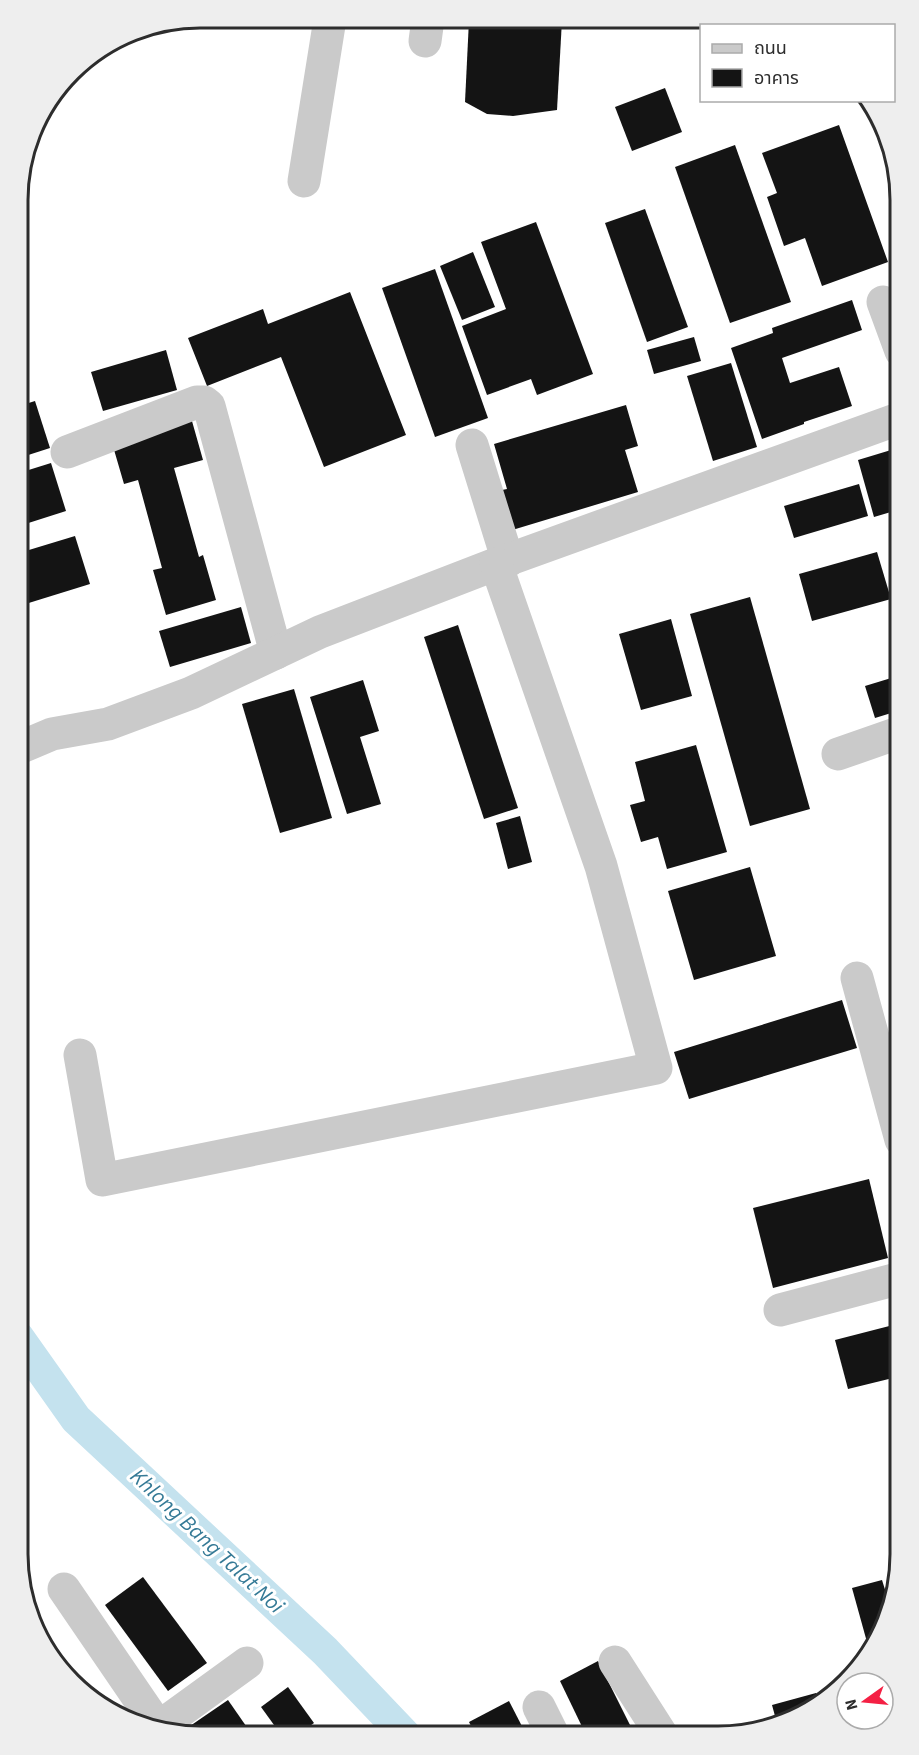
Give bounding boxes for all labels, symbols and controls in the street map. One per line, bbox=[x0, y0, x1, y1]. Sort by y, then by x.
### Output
legend bbox=[700, 24, 895, 102]
text: ถนน bbox=[754, 36, 787, 61]
text: อาคาร bbox=[754, 66, 799, 91]
water label: Khlong Bang Talat Noi bbox=[123, 1461, 292, 1622]
north arrow bbox=[835, 1671, 895, 1731]
text: N bbox=[839, 1697, 863, 1713]

